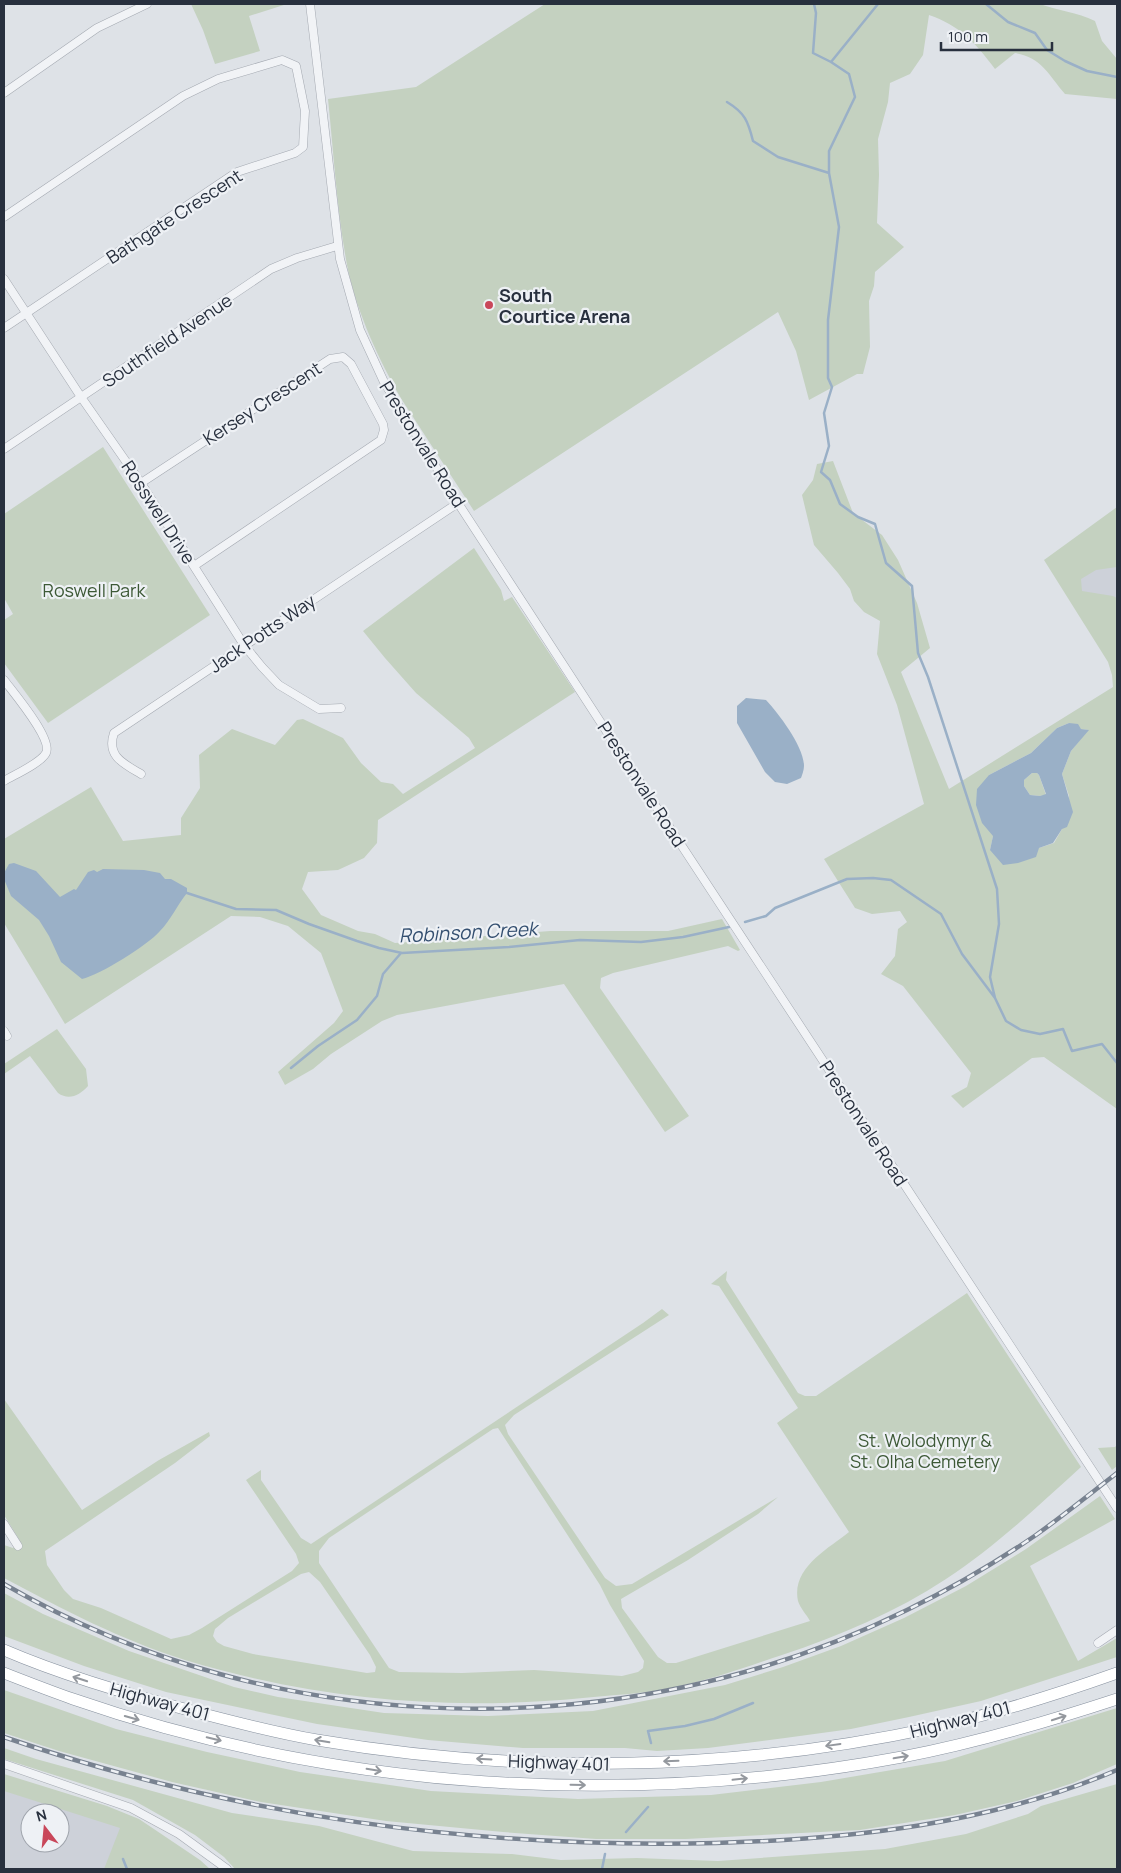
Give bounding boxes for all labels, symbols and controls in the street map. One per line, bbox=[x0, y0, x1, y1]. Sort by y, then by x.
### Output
scale bar bbox=[941, 20, 1052, 52]
text: 100 m bbox=[948, 26, 988, 47]
street label: Bathgate Crescent bbox=[101, 163, 247, 269]
place label: South Courtice Arena bbox=[499, 283, 631, 328]
street label: Southfield Avenue bbox=[97, 288, 237, 392]
marker: South Courtice Arena bbox=[483, 299, 495, 311]
street label: Kersey Crescent bbox=[198, 356, 326, 450]
street label: Prestonvale Road bbox=[374, 376, 472, 512]
street label: Rosswell Drive bbox=[117, 456, 201, 568]
park label: Roswell Park bbox=[43, 578, 146, 602]
street label: Jack Potts Way bbox=[204, 588, 320, 678]
street label: Prestonvale Road bbox=[592, 717, 692, 851]
water label: Robinson Creek bbox=[398, 915, 540, 949]
street label: Prestonvale Road bbox=[814, 1056, 914, 1190]
park label: St. Wolodymyr & St. Olha Cemetery bbox=[850, 1428, 1001, 1473]
one-way arrow bbox=[72, 1673, 88, 1683]
street label: Highway 401 bbox=[107, 1676, 213, 1726]
street label: Highway 401 bbox=[907, 1695, 1013, 1743]
one-way arrow bbox=[1051, 1713, 1066, 1722]
one-way arrow bbox=[124, 1714, 140, 1723]
one-way arrow bbox=[206, 1735, 222, 1744]
one-way arrow bbox=[315, 1735, 331, 1745]
one-way arrow bbox=[825, 1741, 841, 1751]
street label: Highway 401 bbox=[507, 1748, 611, 1776]
one-way arrow bbox=[893, 1751, 909, 1761]
one-way arrow bbox=[476, 1755, 492, 1764]
one-way arrow bbox=[664, 1757, 680, 1766]
one-way arrow bbox=[365, 1765, 381, 1775]
one-way arrow bbox=[732, 1774, 748, 1784]
one-way arrow bbox=[570, 1780, 586, 1790]
north arrow bbox=[20, 1803, 70, 1853]
text: N bbox=[34, 1805, 49, 1826]

